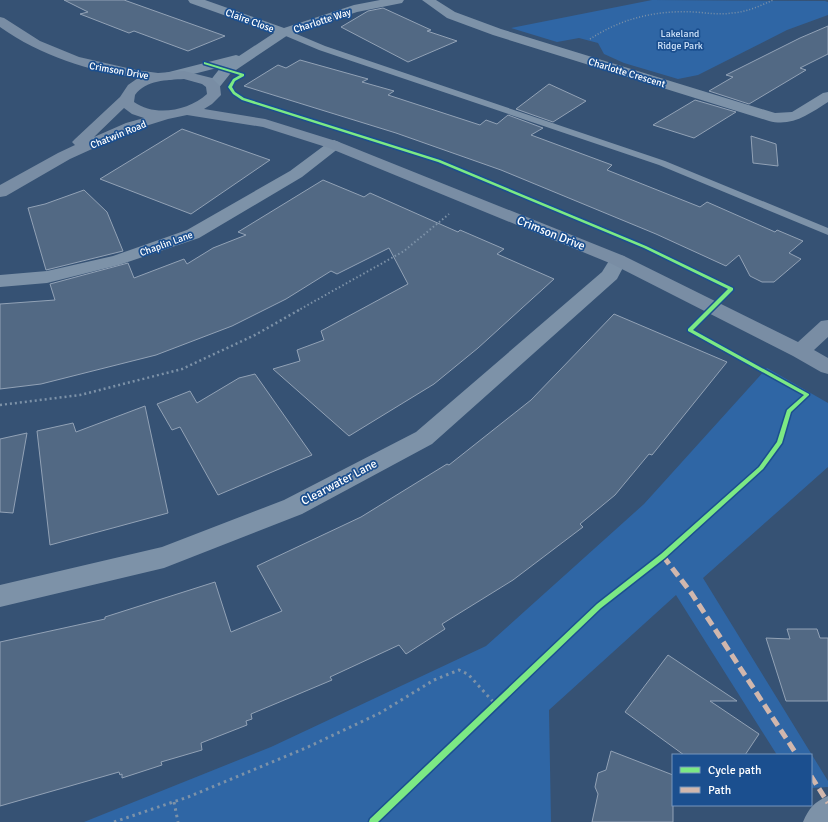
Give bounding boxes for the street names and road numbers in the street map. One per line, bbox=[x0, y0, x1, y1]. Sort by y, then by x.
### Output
street label: Charlotte Way bbox=[292, 6, 353, 36]
street label: Claire Close bbox=[224, 7, 276, 35]
street label: Charlotte Crescent bbox=[587, 56, 667, 91]
street label: Crimson Drive bbox=[88, 60, 150, 82]
street label: Chatwin Road bbox=[89, 118, 148, 152]
street label: Crimson Drive bbox=[515, 213, 587, 254]
street label: Chaplin Lane bbox=[138, 229, 195, 259]
street label: Clearwater Lane bbox=[299, 456, 380, 509]

